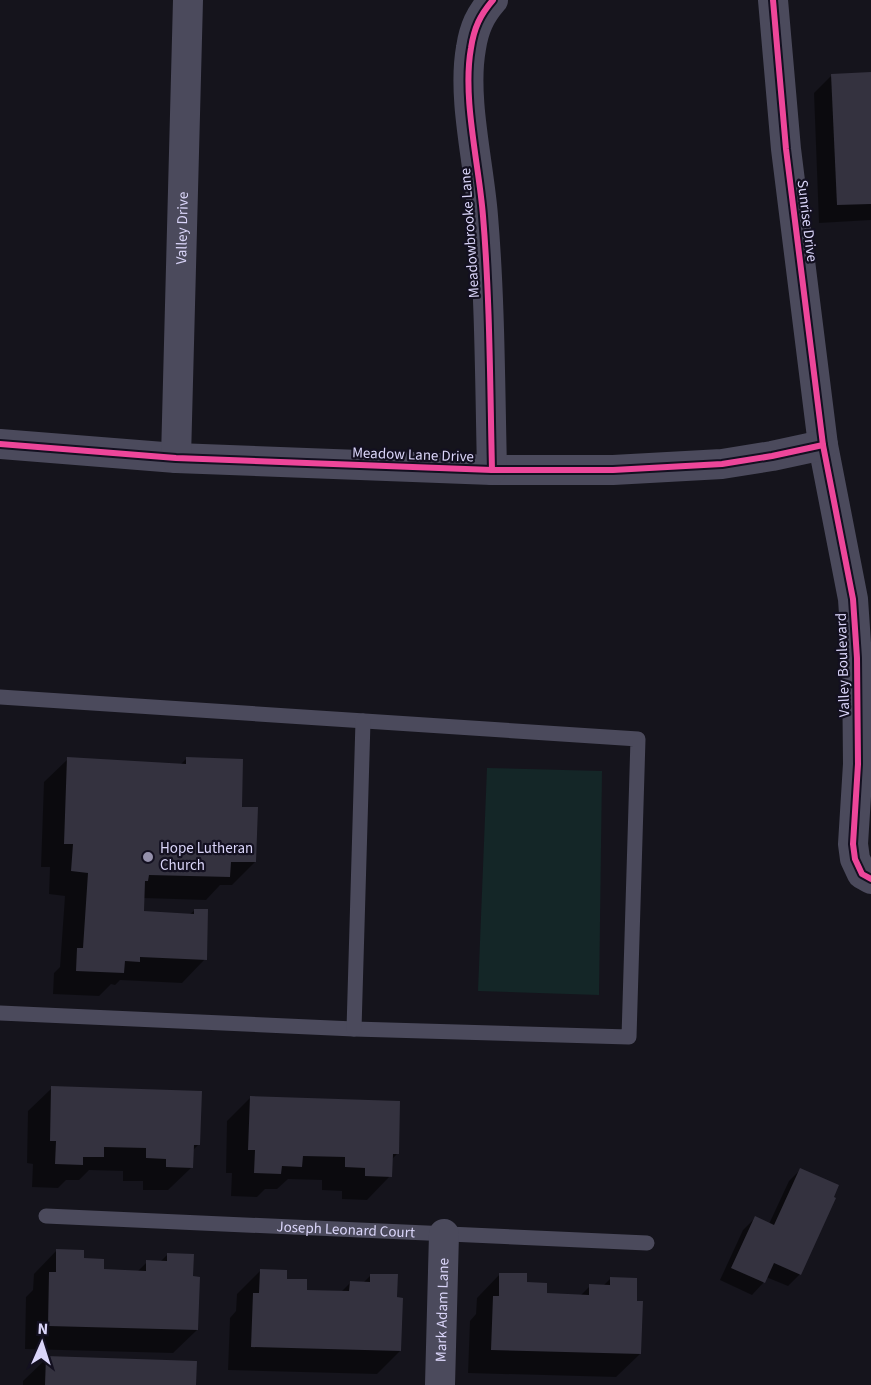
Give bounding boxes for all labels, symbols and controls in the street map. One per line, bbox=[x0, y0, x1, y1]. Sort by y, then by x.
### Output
street label: Meadowbrooke Lane bbox=[455, 167, 485, 299]
street label: Sunrise Drive bbox=[792, 179, 822, 263]
street label: Valley Drive bbox=[171, 191, 193, 265]
street label: Meadow Lane Drive bbox=[352, 442, 474, 468]
street label: Valley Boulevard bbox=[831, 613, 855, 717]
place label: Hope Lutheran Church bbox=[160, 838, 253, 876]
marker: Hope Lutheran Church bbox=[141, 850, 155, 864]
street label: Joseph Leonard Court bbox=[276, 1216, 415, 1243]
street label: Mark Adam Lane bbox=[430, 1258, 454, 1362]
north arrow bbox=[12, 1313, 72, 1373]
text: N bbox=[37, 1318, 49, 1340]

